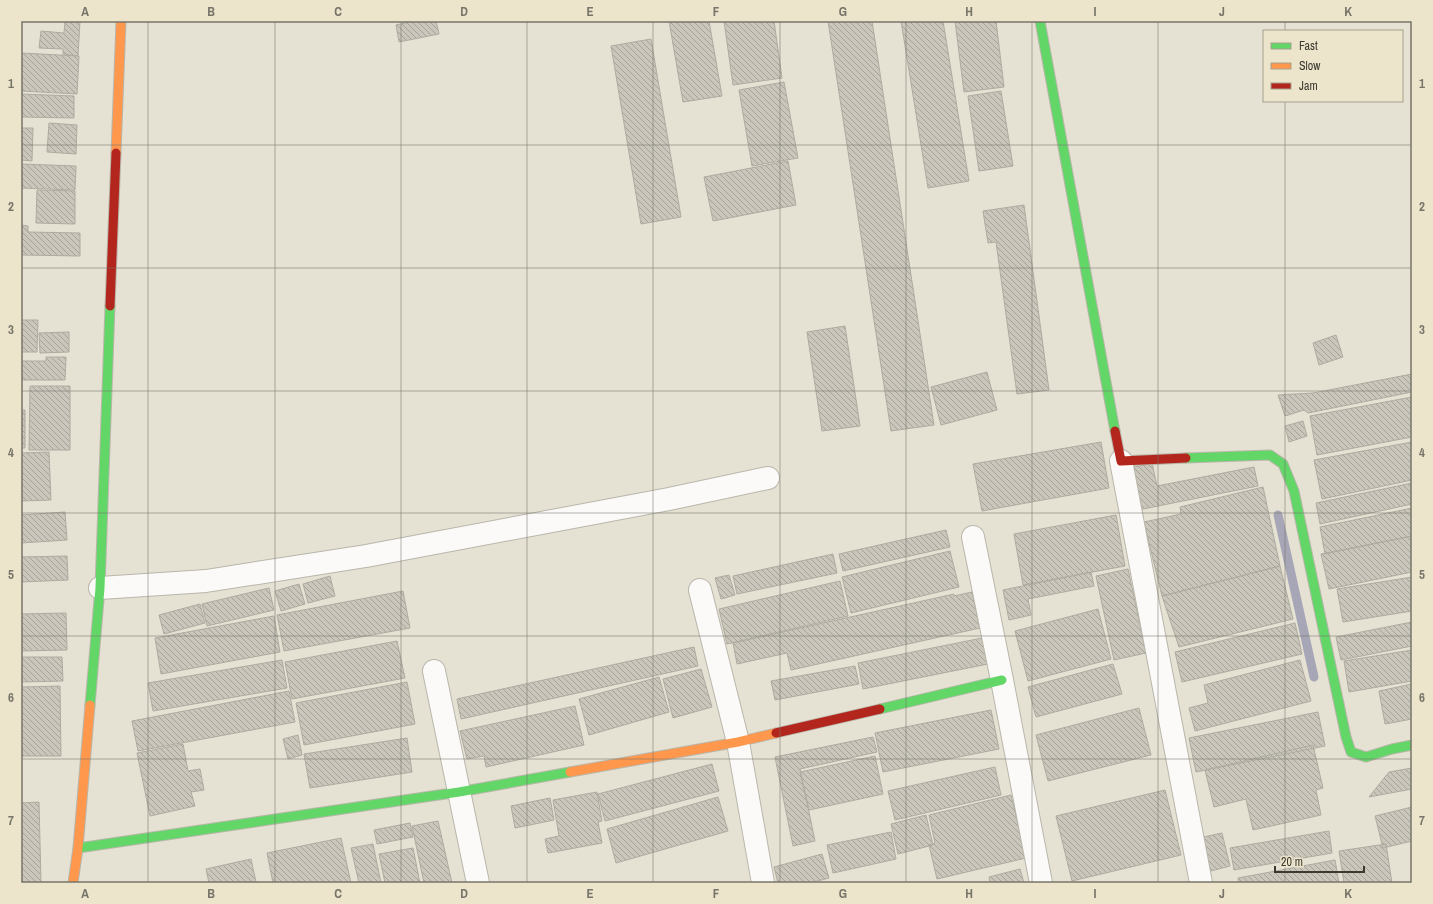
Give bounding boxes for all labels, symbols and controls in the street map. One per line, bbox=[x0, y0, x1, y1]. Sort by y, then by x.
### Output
text: A bbox=[81, 3, 89, 20]
text: B bbox=[207, 3, 215, 20]
text: C bbox=[334, 3, 342, 20]
text: D bbox=[460, 3, 468, 20]
text: E bbox=[586, 3, 594, 20]
text: F bbox=[713, 3, 720, 20]
text: G bbox=[839, 3, 847, 20]
text: H bbox=[965, 3, 973, 20]
text: I bbox=[1094, 3, 1097, 20]
text: J bbox=[1219, 3, 1225, 20]
text: K bbox=[1344, 3, 1352, 20]
legend bbox=[1263, 30, 1403, 102]
text: Fast bbox=[1299, 38, 1318, 54]
text: Slow bbox=[1299, 58, 1321, 74]
text: 1 bbox=[8, 75, 14, 92]
text: 1 bbox=[1419, 75, 1425, 92]
text: Jam bbox=[1299, 78, 1318, 94]
text: 2 bbox=[8, 198, 14, 215]
text: 2 bbox=[1419, 198, 1425, 215]
text: 3 bbox=[8, 321, 14, 338]
text: 3 bbox=[1419, 321, 1425, 338]
text: 4 bbox=[8, 444, 14, 461]
text: 4 bbox=[1419, 444, 1425, 461]
text: 5 bbox=[8, 566, 14, 583]
text: 5 bbox=[1419, 566, 1425, 583]
text: 6 bbox=[8, 689, 14, 706]
text: 6 bbox=[1419, 689, 1425, 706]
text: 7 bbox=[8, 812, 14, 829]
text: 7 bbox=[1419, 812, 1425, 829]
scale bar bbox=[1275, 848, 1364, 874]
text: 20 m bbox=[1281, 854, 1303, 870]
text: A bbox=[81, 885, 89, 902]
text: B bbox=[207, 885, 215, 902]
text: C bbox=[334, 885, 342, 902]
text: D bbox=[460, 885, 468, 902]
text: E bbox=[586, 885, 594, 902]
text: F bbox=[713, 885, 720, 902]
text: G bbox=[839, 885, 847, 902]
text: H bbox=[965, 885, 973, 902]
text: I bbox=[1094, 885, 1097, 902]
text: J bbox=[1219, 885, 1225, 902]
text: K bbox=[1344, 885, 1352, 902]

